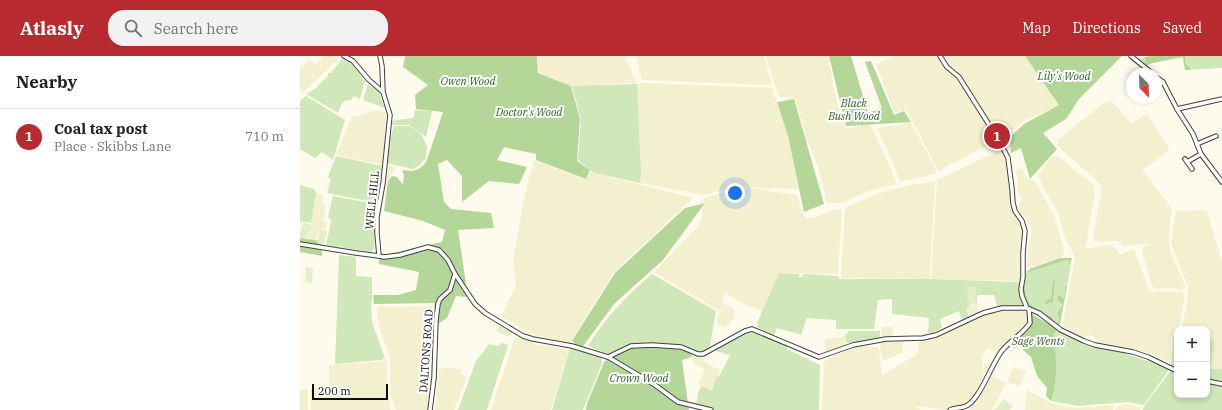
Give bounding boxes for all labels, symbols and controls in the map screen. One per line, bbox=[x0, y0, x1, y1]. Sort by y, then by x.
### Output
search box bbox=[108, 10, 388, 46]
text: Atlasly bbox=[20, 16, 84, 40]
icon: search bbox=[122, 17, 144, 39]
text: Search here bbox=[154, 19, 238, 38]
text: Map bbox=[1022, 19, 1051, 37]
text: Directions bbox=[1073, 19, 1141, 37]
text: Saved bbox=[1163, 19, 1202, 37]
north arrow bbox=[1126, 68, 1162, 104]
park label: Lily's Wood bbox=[1037, 69, 1091, 83]
text: Nearby bbox=[16, 71, 77, 93]
park label: Owen Wood bbox=[441, 74, 496, 88]
park label: Black Bush Wood bbox=[827, 96, 881, 123]
park label: Doctor's Wood bbox=[495, 105, 563, 119]
text: Coal tax post bbox=[54, 119, 148, 138]
pin: 1 bbox=[984, 121, 1010, 151]
text: 1 bbox=[25, 128, 33, 145]
text: 710 m bbox=[245, 128, 284, 145]
text: Place · Skibbs Lane bbox=[54, 138, 171, 155]
street label: WELL HILL bbox=[362, 170, 382, 230]
your location bbox=[725, 183, 745, 203]
street label: DALTONS ROAD bbox=[416, 309, 436, 393]
map controls bbox=[1174, 326, 1210, 398]
button: + bbox=[1174, 326, 1210, 362]
park label: Sage Wents bbox=[1011, 334, 1065, 348]
button: − bbox=[1174, 362, 1210, 398]
park label: Crown Wood bbox=[609, 371, 670, 385]
scale bar bbox=[312, 382, 388, 401]
text: 200 m bbox=[318, 384, 351, 398]

